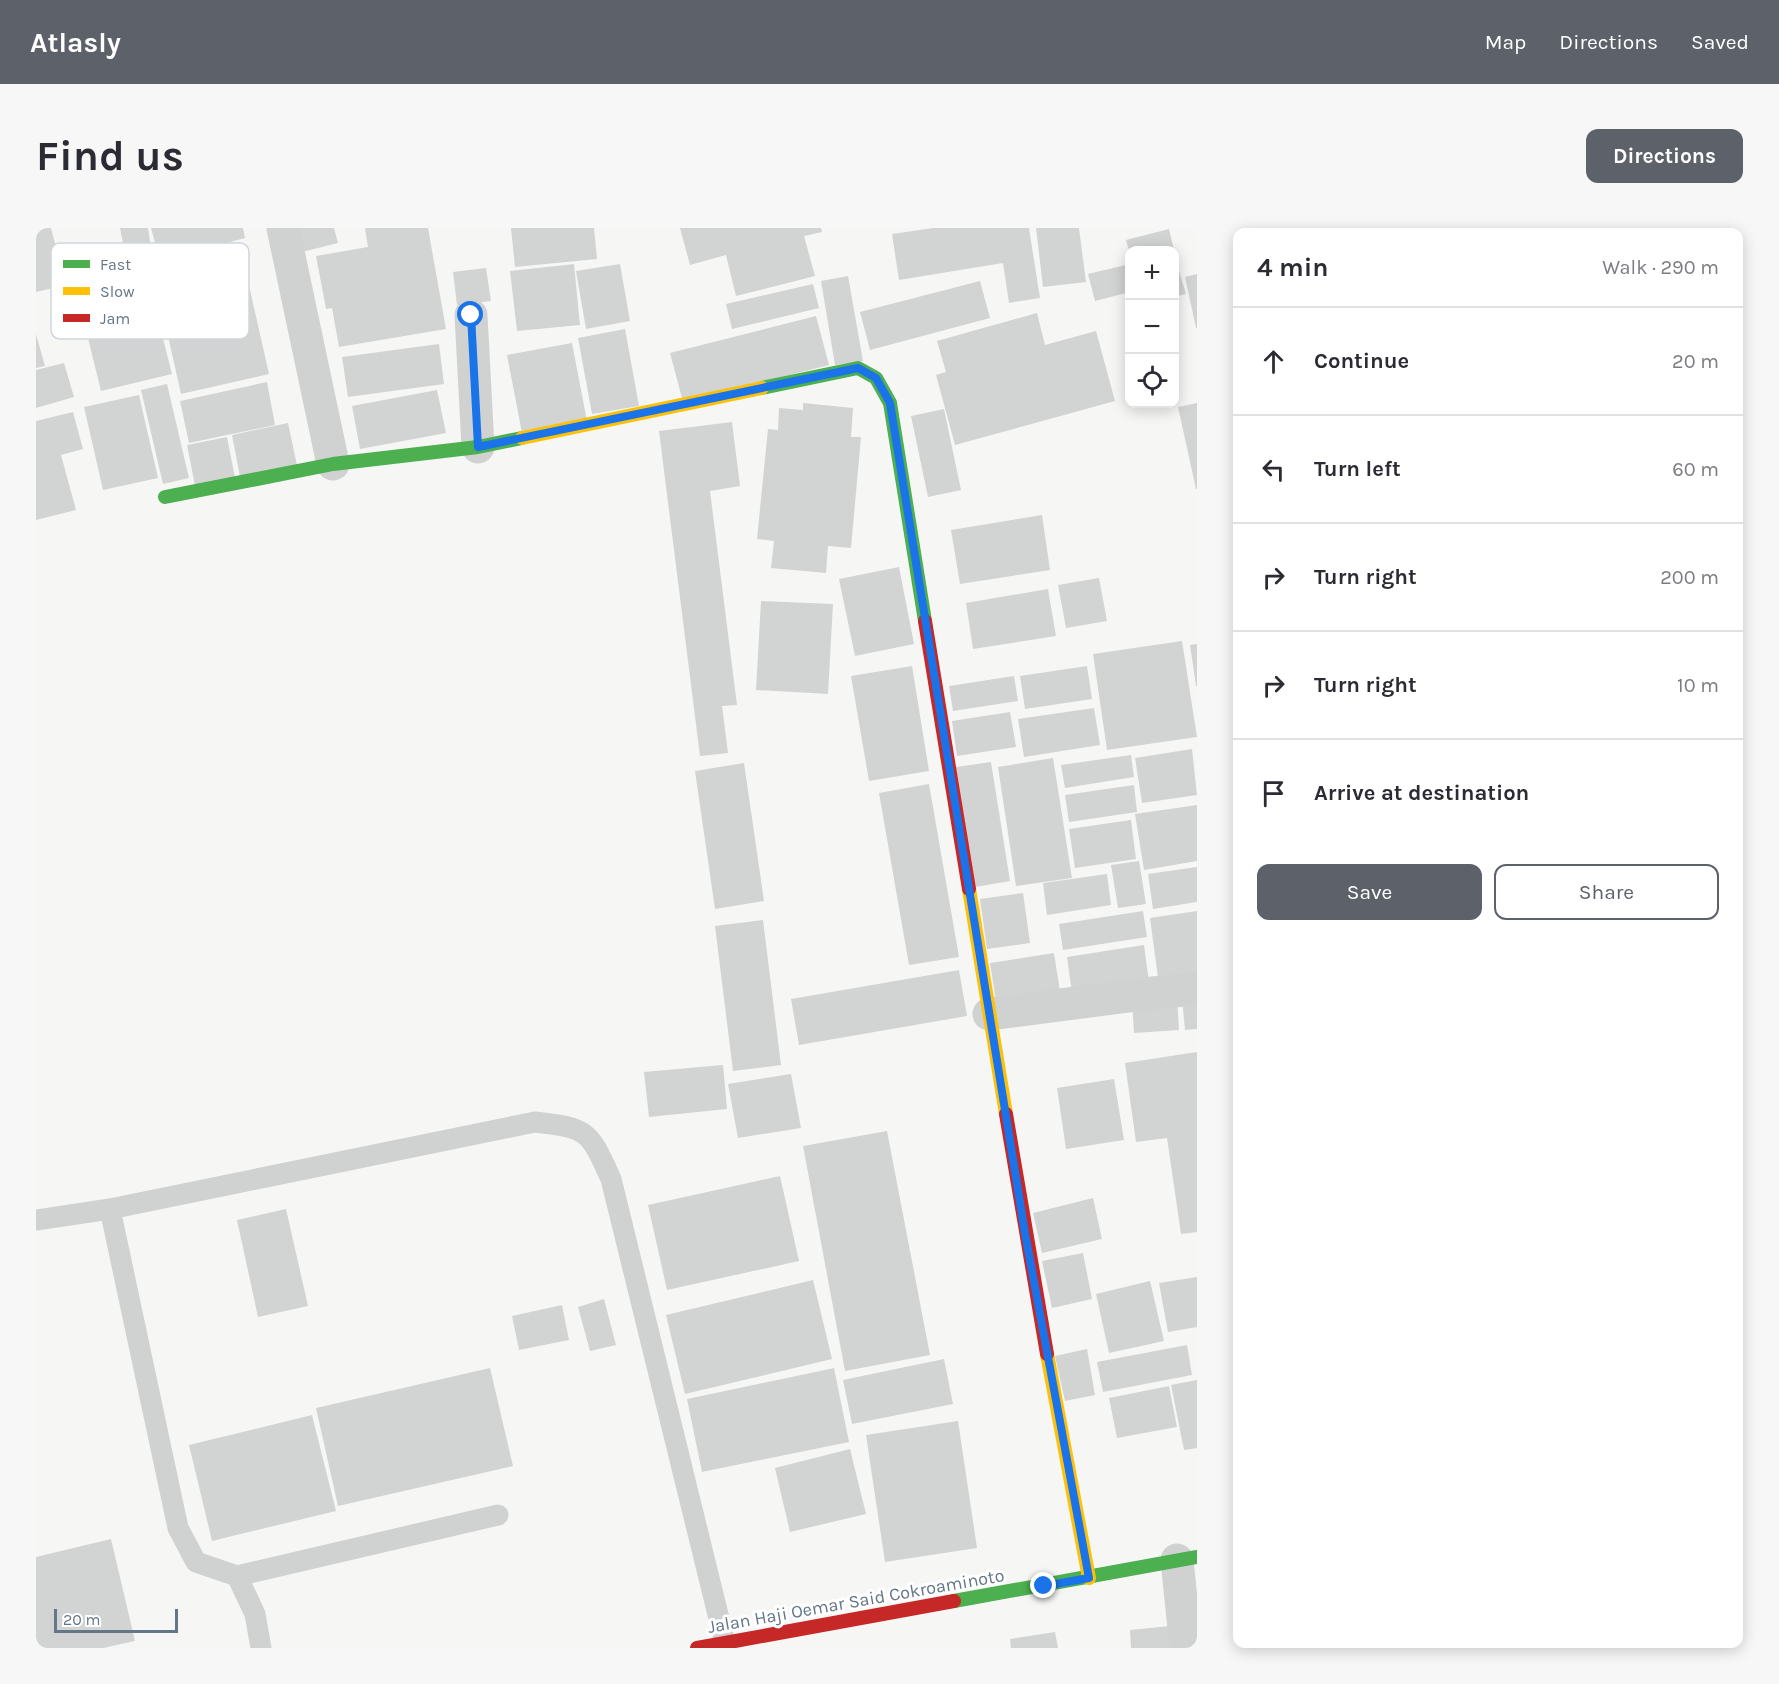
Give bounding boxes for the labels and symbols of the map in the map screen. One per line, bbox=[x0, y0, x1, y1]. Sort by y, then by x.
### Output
legend bbox=[51, 243, 249, 339]
text: Fast bbox=[100, 255, 131, 274]
text: Slow bbox=[100, 282, 135, 301]
route start bbox=[457, 301, 483, 327]
text: Jam bbox=[100, 309, 130, 328]
street label: Jalan Haji Oemar Said Cokroaminoto bbox=[706, 1564, 1006, 1638]
route end bbox=[1030, 1572, 1056, 1598]
scale bar bbox=[54, 1606, 178, 1634]

